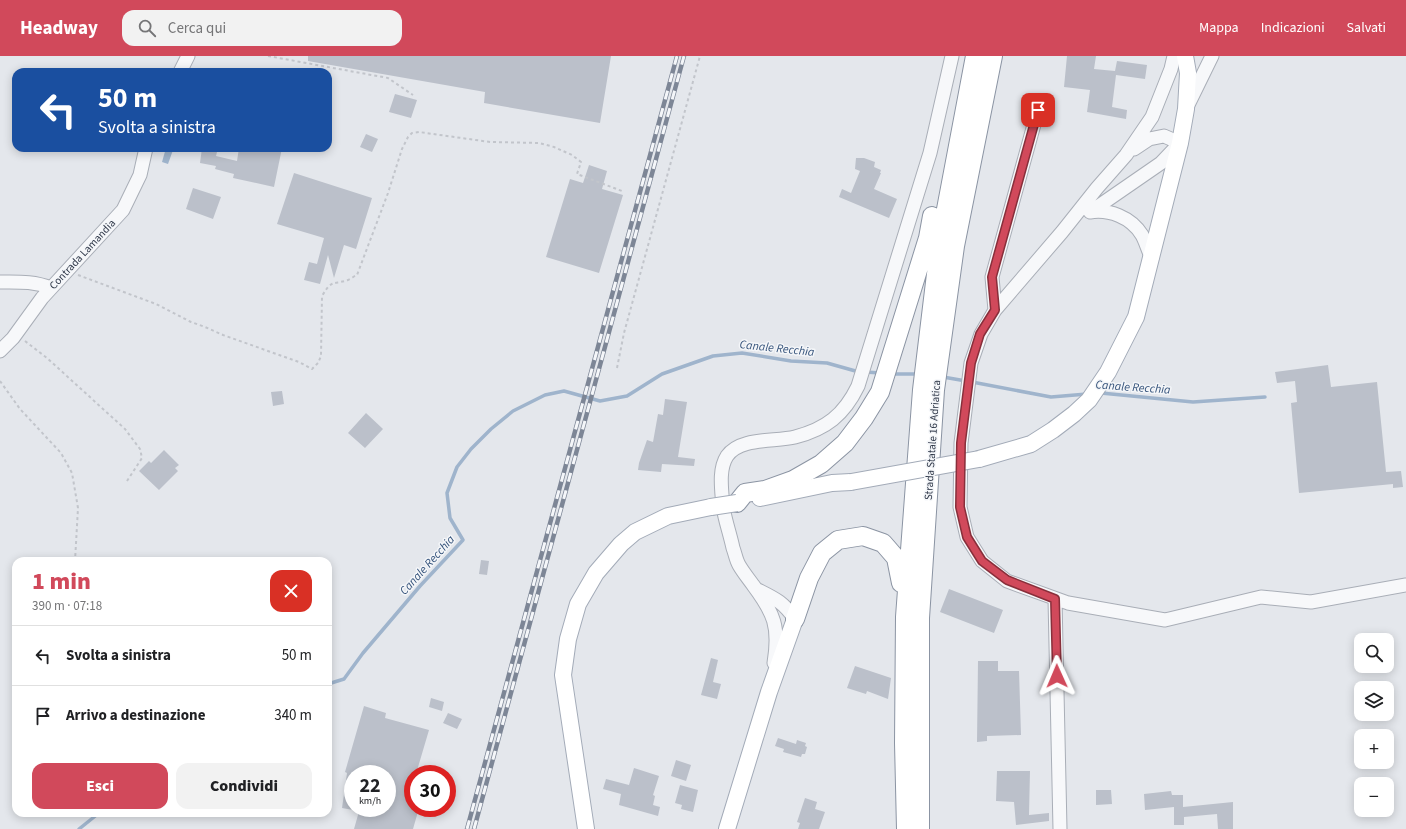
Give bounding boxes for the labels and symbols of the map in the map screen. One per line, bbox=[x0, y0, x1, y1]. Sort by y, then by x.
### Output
pin bbox=[1021, 93, 1055, 127]
street label: Contrada Lamandia bbox=[46, 216, 119, 293]
water label: Canale Recchia bbox=[739, 336, 816, 361]
water label: Canale Recchia bbox=[1095, 376, 1172, 399]
street label: Strada Statale 16 Adriatica bbox=[921, 380, 944, 501]
water label: Canale Recchia bbox=[396, 531, 459, 599]
position arrow bbox=[1036, 655, 1078, 697]
speed limit sign: 30 bbox=[404, 765, 456, 817]

